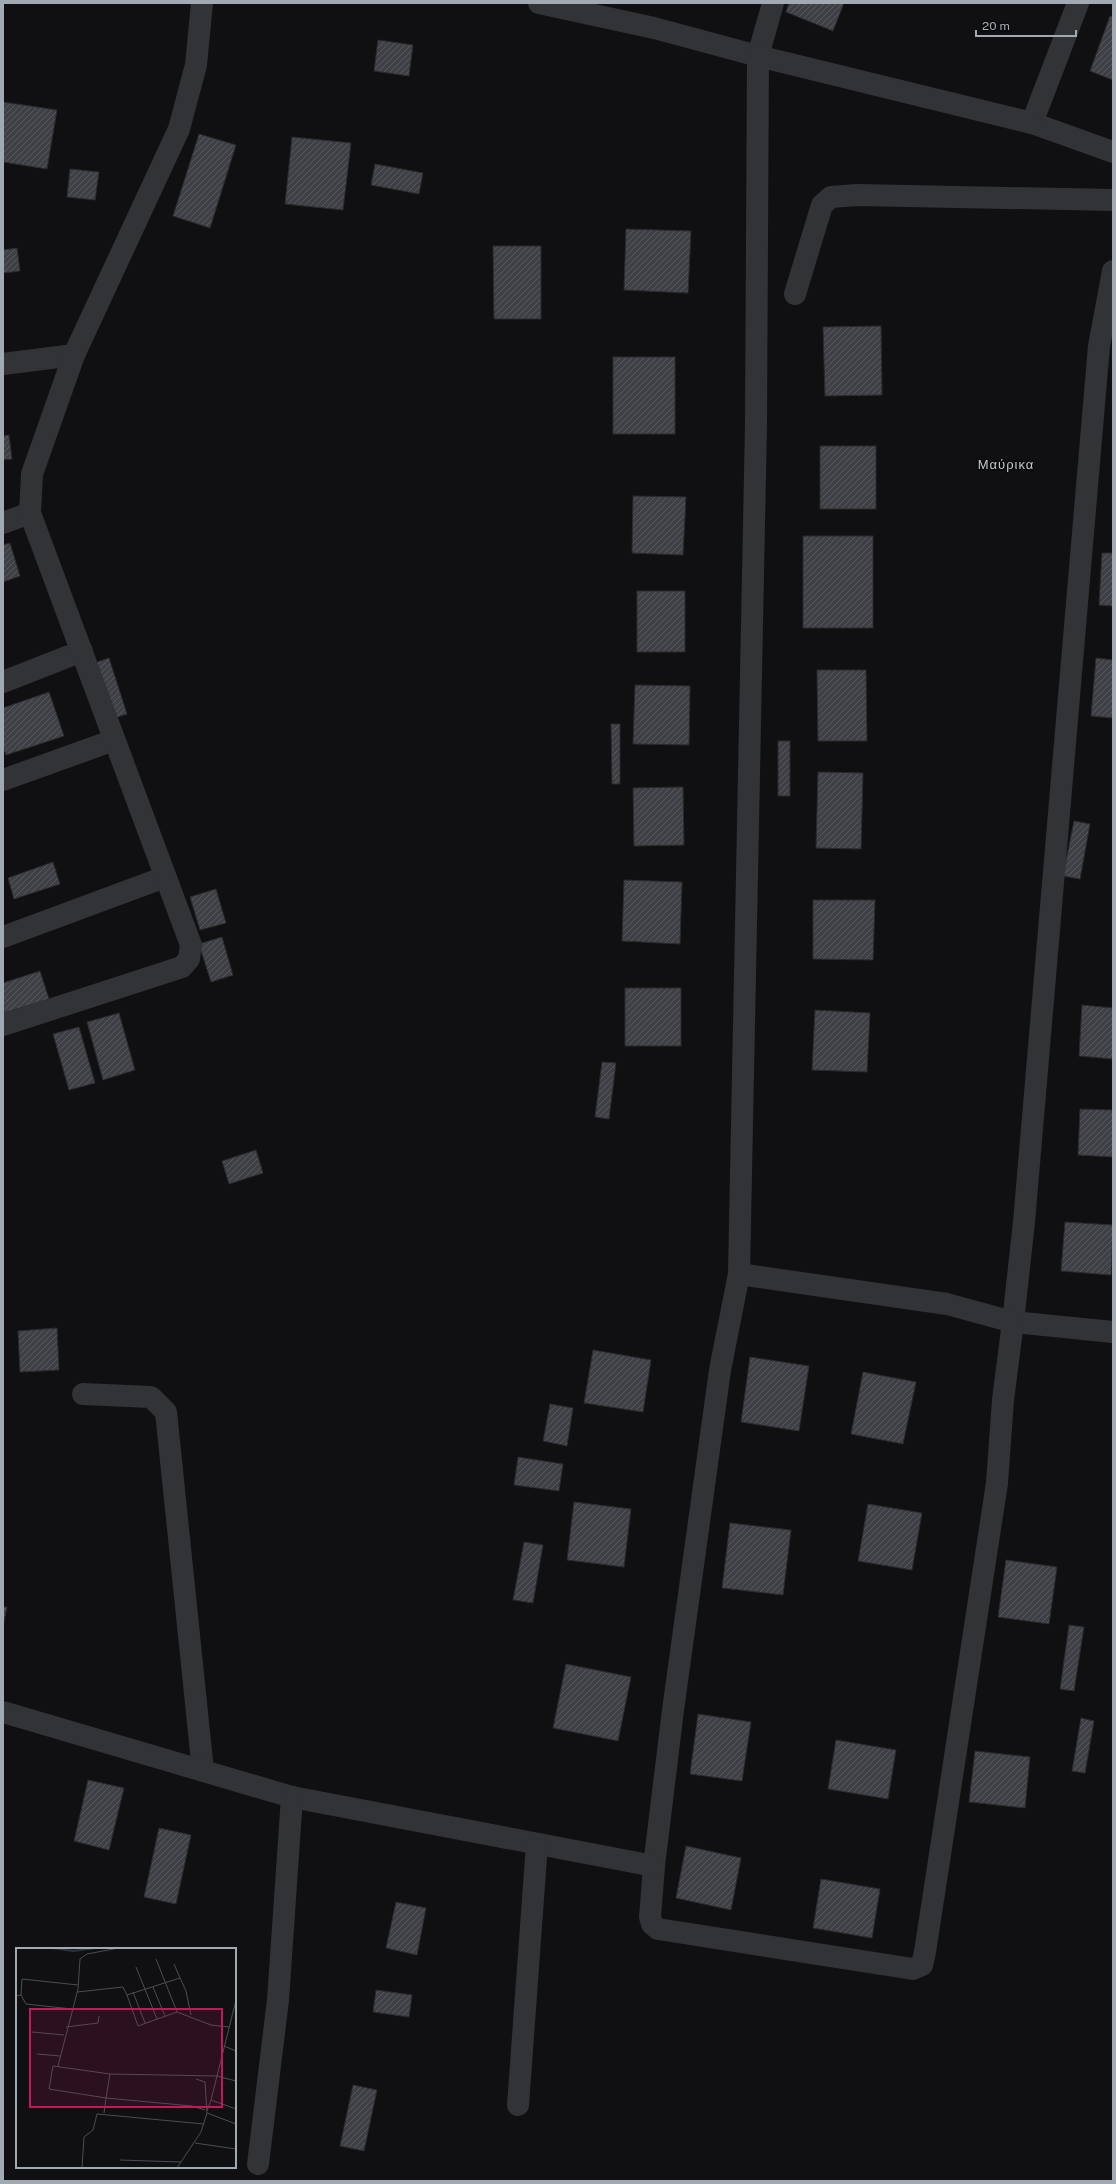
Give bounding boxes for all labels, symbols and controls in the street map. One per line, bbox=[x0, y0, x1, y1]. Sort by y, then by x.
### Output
scale bar bbox=[976, 12, 1076, 38]
text: 20 m bbox=[982, 19, 1010, 33]
district label: Μαύρικα bbox=[978, 457, 1034, 472]
inset map bbox=[16, 1948, 236, 2168]

